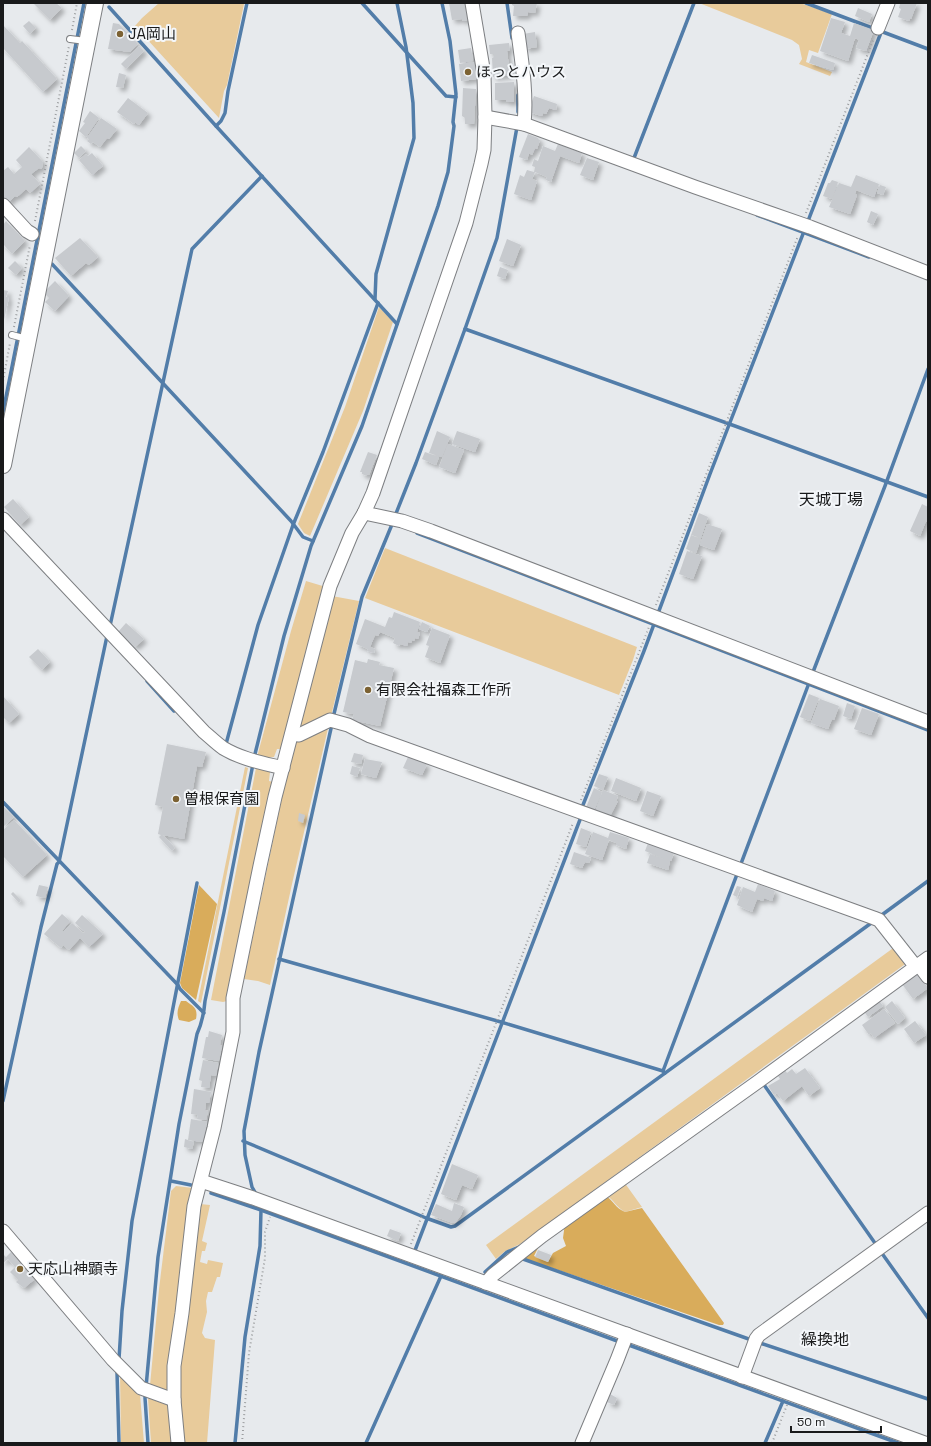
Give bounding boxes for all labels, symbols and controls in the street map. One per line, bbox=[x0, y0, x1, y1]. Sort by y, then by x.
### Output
place label: JA岡山 bbox=[128, 24, 176, 43]
marker: JA岡山 bbox=[115, 29, 125, 39]
place label: ほっとハウス bbox=[476, 62, 566, 81]
marker: ほっとハウス bbox=[463, 67, 473, 77]
district label: 天城丁場 bbox=[799, 489, 863, 510]
place label: 有限会社福森工作所 bbox=[376, 680, 511, 699]
marker: 有限会社福森工作所 bbox=[363, 685, 373, 695]
place label: 曽根保育園 bbox=[184, 789, 259, 808]
marker: 曽根保育園 bbox=[171, 794, 181, 804]
place label: 天応山神顕寺 bbox=[28, 1259, 118, 1278]
marker: 天応山神顕寺 bbox=[15, 1264, 25, 1274]
district label: 繰換地 bbox=[801, 1329, 849, 1350]
scale bar bbox=[791, 1408, 881, 1434]
text: 50 m bbox=[797, 1414, 825, 1430]

